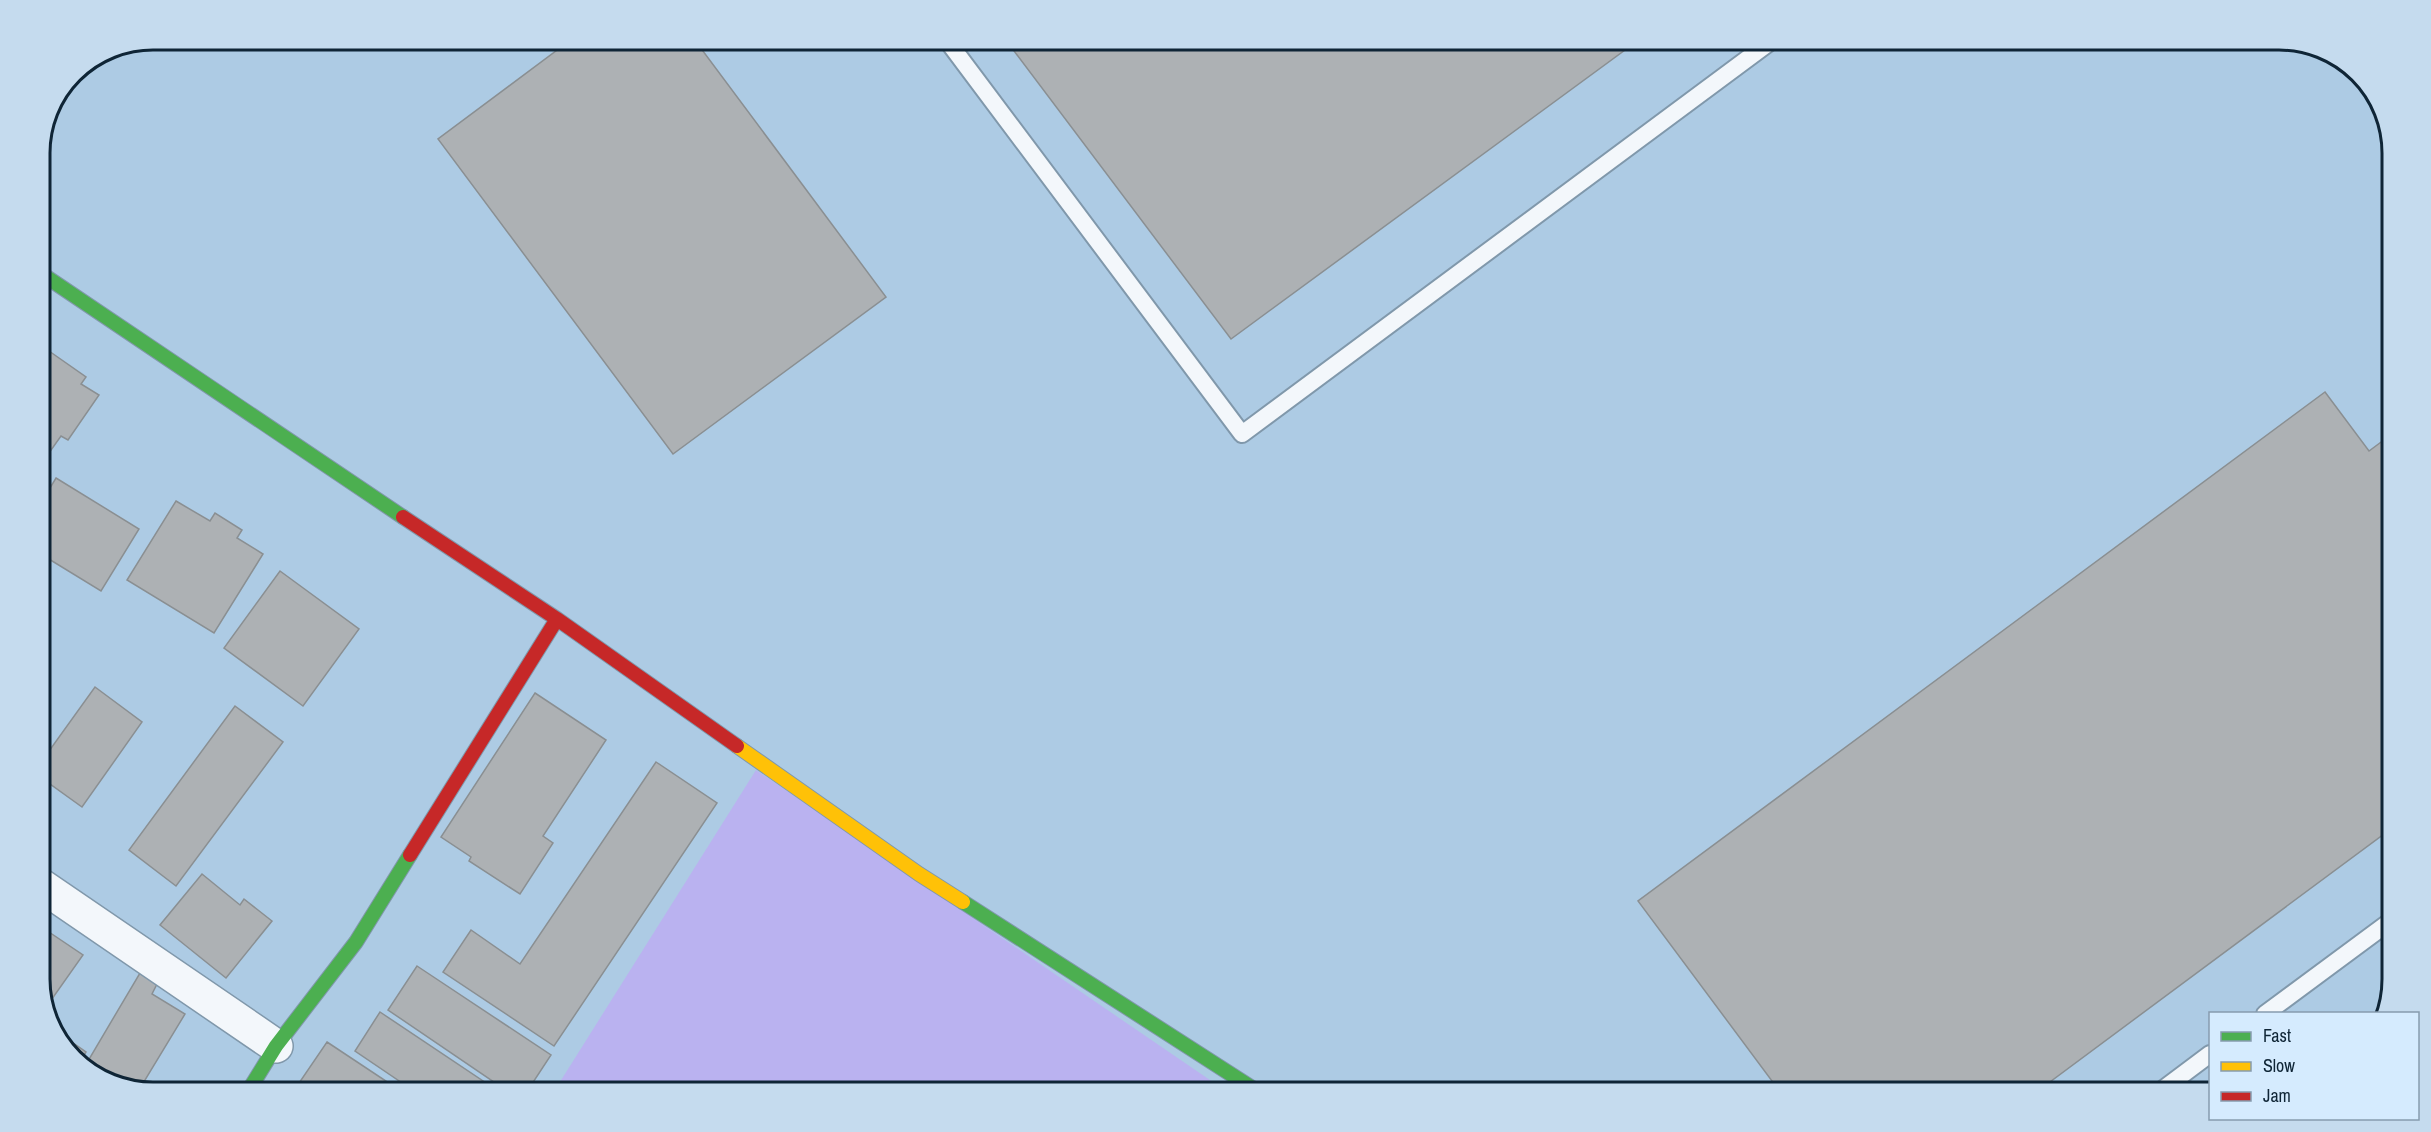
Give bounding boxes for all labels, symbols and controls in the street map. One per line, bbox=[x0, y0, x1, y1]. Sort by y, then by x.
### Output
legend bbox=[2209, 1012, 2419, 1120]
text: Fast bbox=[2263, 1023, 2291, 1048]
text: Slow bbox=[2263, 1053, 2295, 1078]
text: Jam bbox=[2263, 1083, 2291, 1108]

